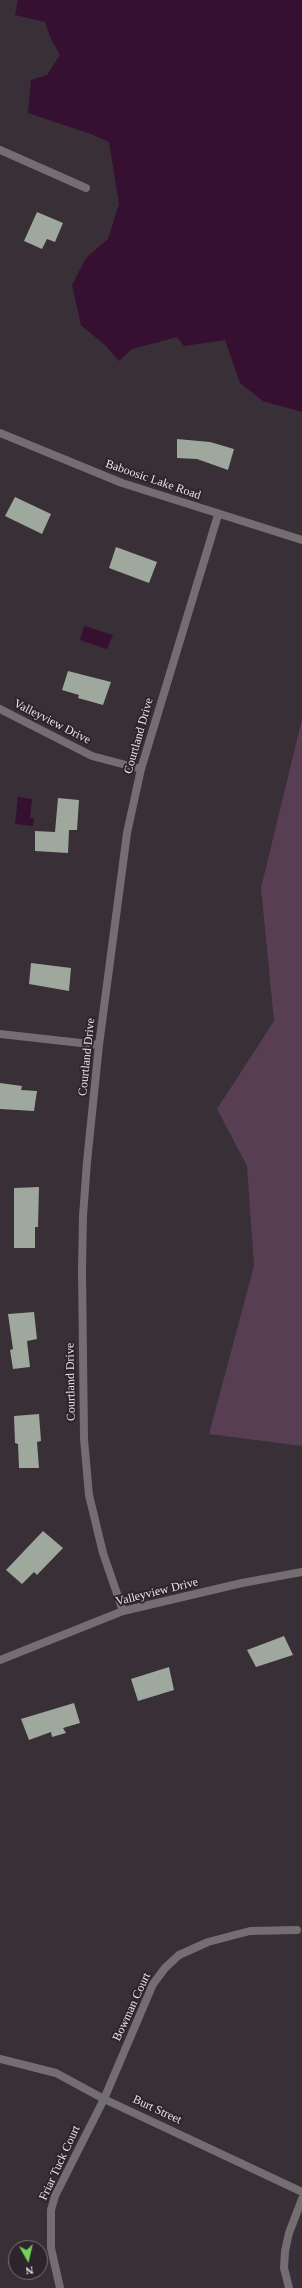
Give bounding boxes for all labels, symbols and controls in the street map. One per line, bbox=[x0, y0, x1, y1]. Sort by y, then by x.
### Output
street label: Baboosic Lake Road bbox=[103, 457, 203, 503]
street label: Valleyview Drive bbox=[11, 696, 93, 748]
street label: Courtland Drive bbox=[121, 696, 157, 776]
street label: Courtland Drive bbox=[76, 1017, 98, 1097]
street label: Courtland Drive bbox=[63, 1343, 79, 1421]
street label: Valleyview Drive bbox=[114, 1575, 200, 1609]
street label: Bowman Court bbox=[110, 1971, 154, 2043]
street label: Burt Street bbox=[130, 2092, 184, 2128]
street label: Friar Tuck Court bbox=[36, 2123, 84, 2203]
north arrow bbox=[8, 2240, 48, 2280]
text: N bbox=[25, 2264, 34, 2277]

